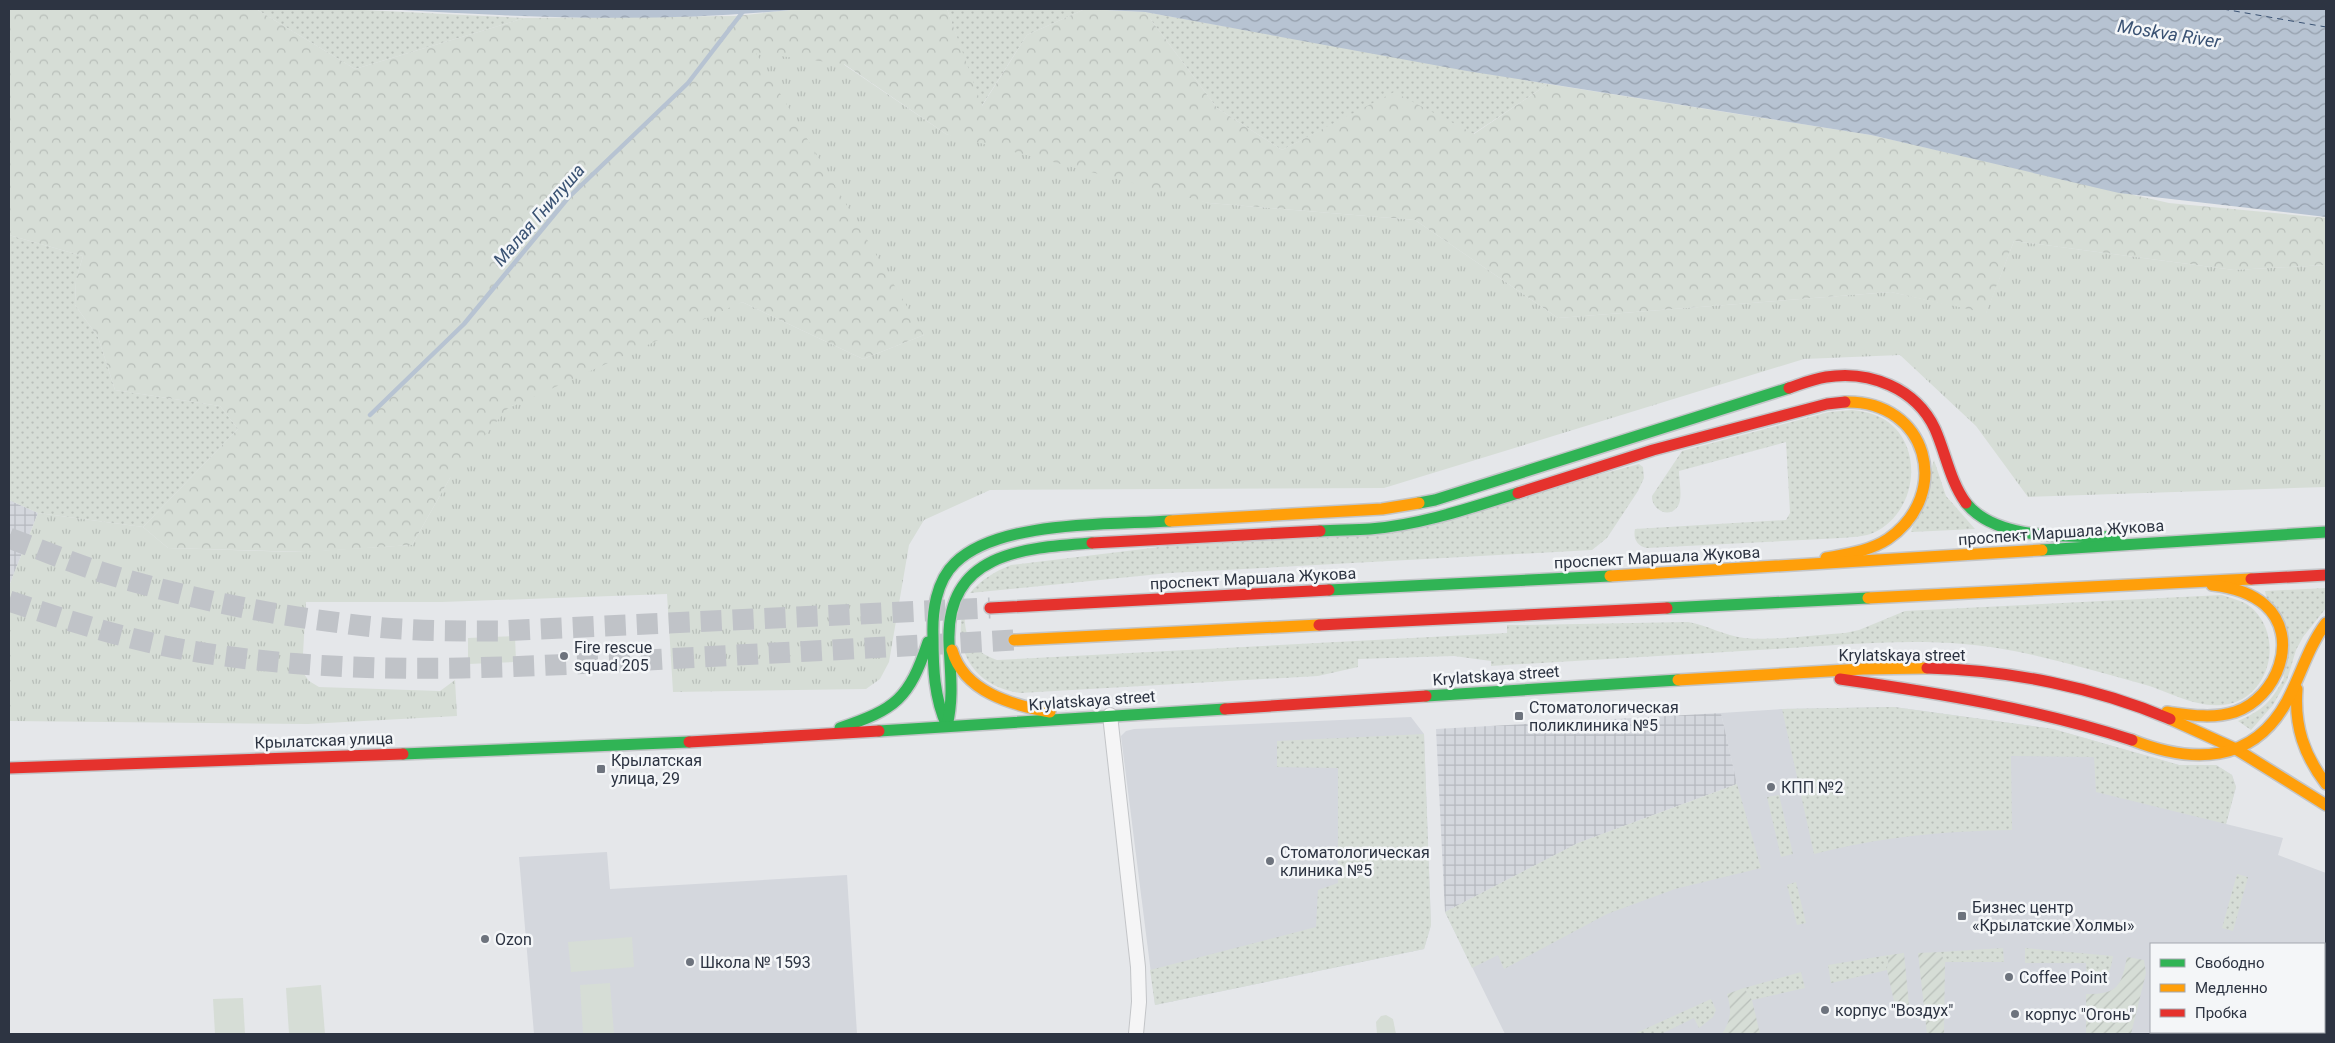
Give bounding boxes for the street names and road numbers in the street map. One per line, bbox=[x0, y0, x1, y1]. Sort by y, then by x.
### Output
street label: проспект Маршала Жукова bbox=[1957, 516, 2165, 549]
street label: проспект Маршала Жукова bbox=[1554, 543, 1761, 572]
street label: проспект Маршала Жукова bbox=[1150, 564, 1357, 593]
street label: Krylatskaya street bbox=[1838, 646, 1966, 665]
street label: Krylatskaya street bbox=[1432, 662, 1560, 689]
street label: Krylatskaya street bbox=[1028, 687, 1156, 714]
street label: Крылатская улица bbox=[254, 729, 394, 752]

